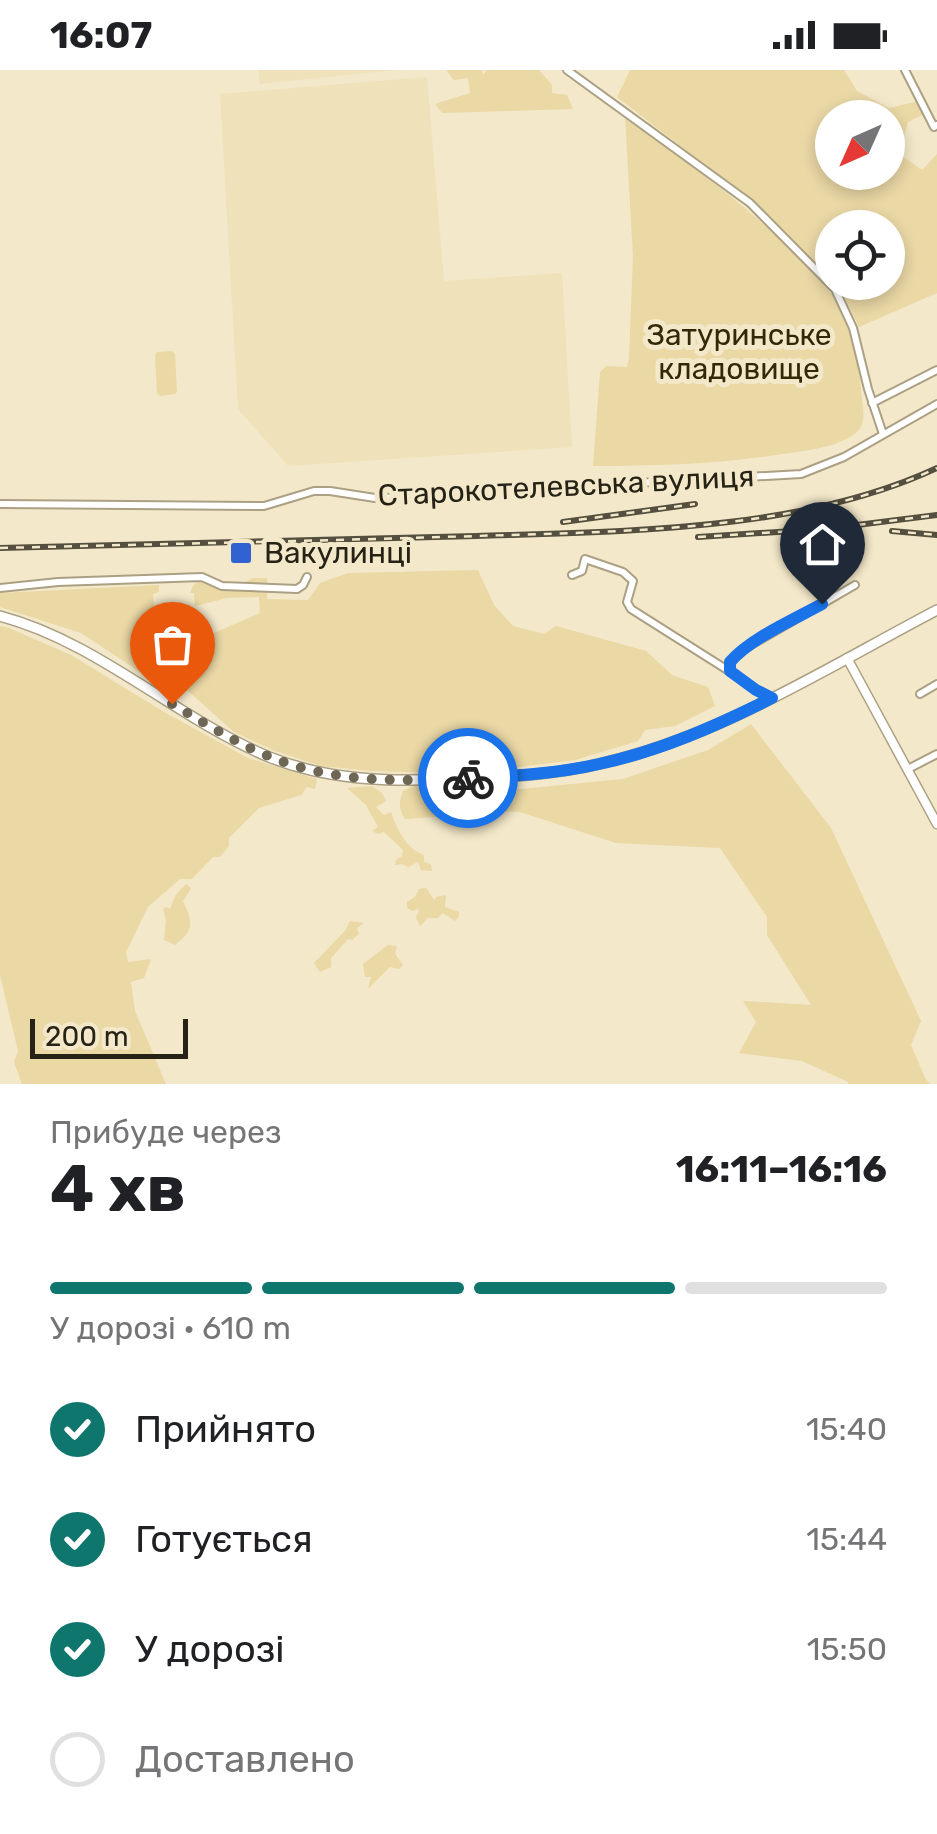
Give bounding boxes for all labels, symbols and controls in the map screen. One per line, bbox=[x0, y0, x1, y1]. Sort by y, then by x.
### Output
text: 16:07 bbox=[50, 12, 152, 58]
north arrow bbox=[815, 100, 905, 190]
map controls bbox=[815, 100, 905, 300]
button: locate bbox=[815, 210, 905, 300]
park label: Затуринське кладовище bbox=[646, 317, 832, 387]
street label: Старокотелевська вулиця bbox=[377, 458, 755, 514]
pin bbox=[780, 502, 865, 605]
icon: home bbox=[795, 517, 850, 572]
place label: Вакулинці bbox=[264, 535, 412, 571]
marker: Вакулинці bbox=[228, 540, 254, 566]
pin bbox=[130, 602, 215, 705]
icon: bag bbox=[145, 617, 200, 672]
courier bbox=[418, 728, 518, 828]
icon: bike bbox=[441, 751, 496, 806]
scale bar bbox=[30, 1014, 188, 1058]
text: 200 m bbox=[45, 1020, 129, 1053]
text: Прибуде через bbox=[50, 1113, 281, 1151]
text: 16:11–16:16 bbox=[676, 1146, 887, 1192]
text: 4 хв bbox=[50, 1150, 186, 1227]
text: У дорозі · 610 m bbox=[50, 1309, 291, 1347]
icon: check bbox=[50, 1402, 105, 1457]
text: Прийнято bbox=[135, 1406, 316, 1452]
text: 15:40 bbox=[806, 1410, 887, 1448]
icon: check bbox=[50, 1512, 105, 1567]
text: Готується bbox=[135, 1516, 313, 1562]
text: 15:44 bbox=[806, 1520, 887, 1558]
icon: check bbox=[50, 1622, 105, 1677]
text: У дорозі bbox=[135, 1626, 284, 1672]
text: 15:50 bbox=[807, 1630, 887, 1668]
text: Доставлено bbox=[135, 1736, 355, 1782]

